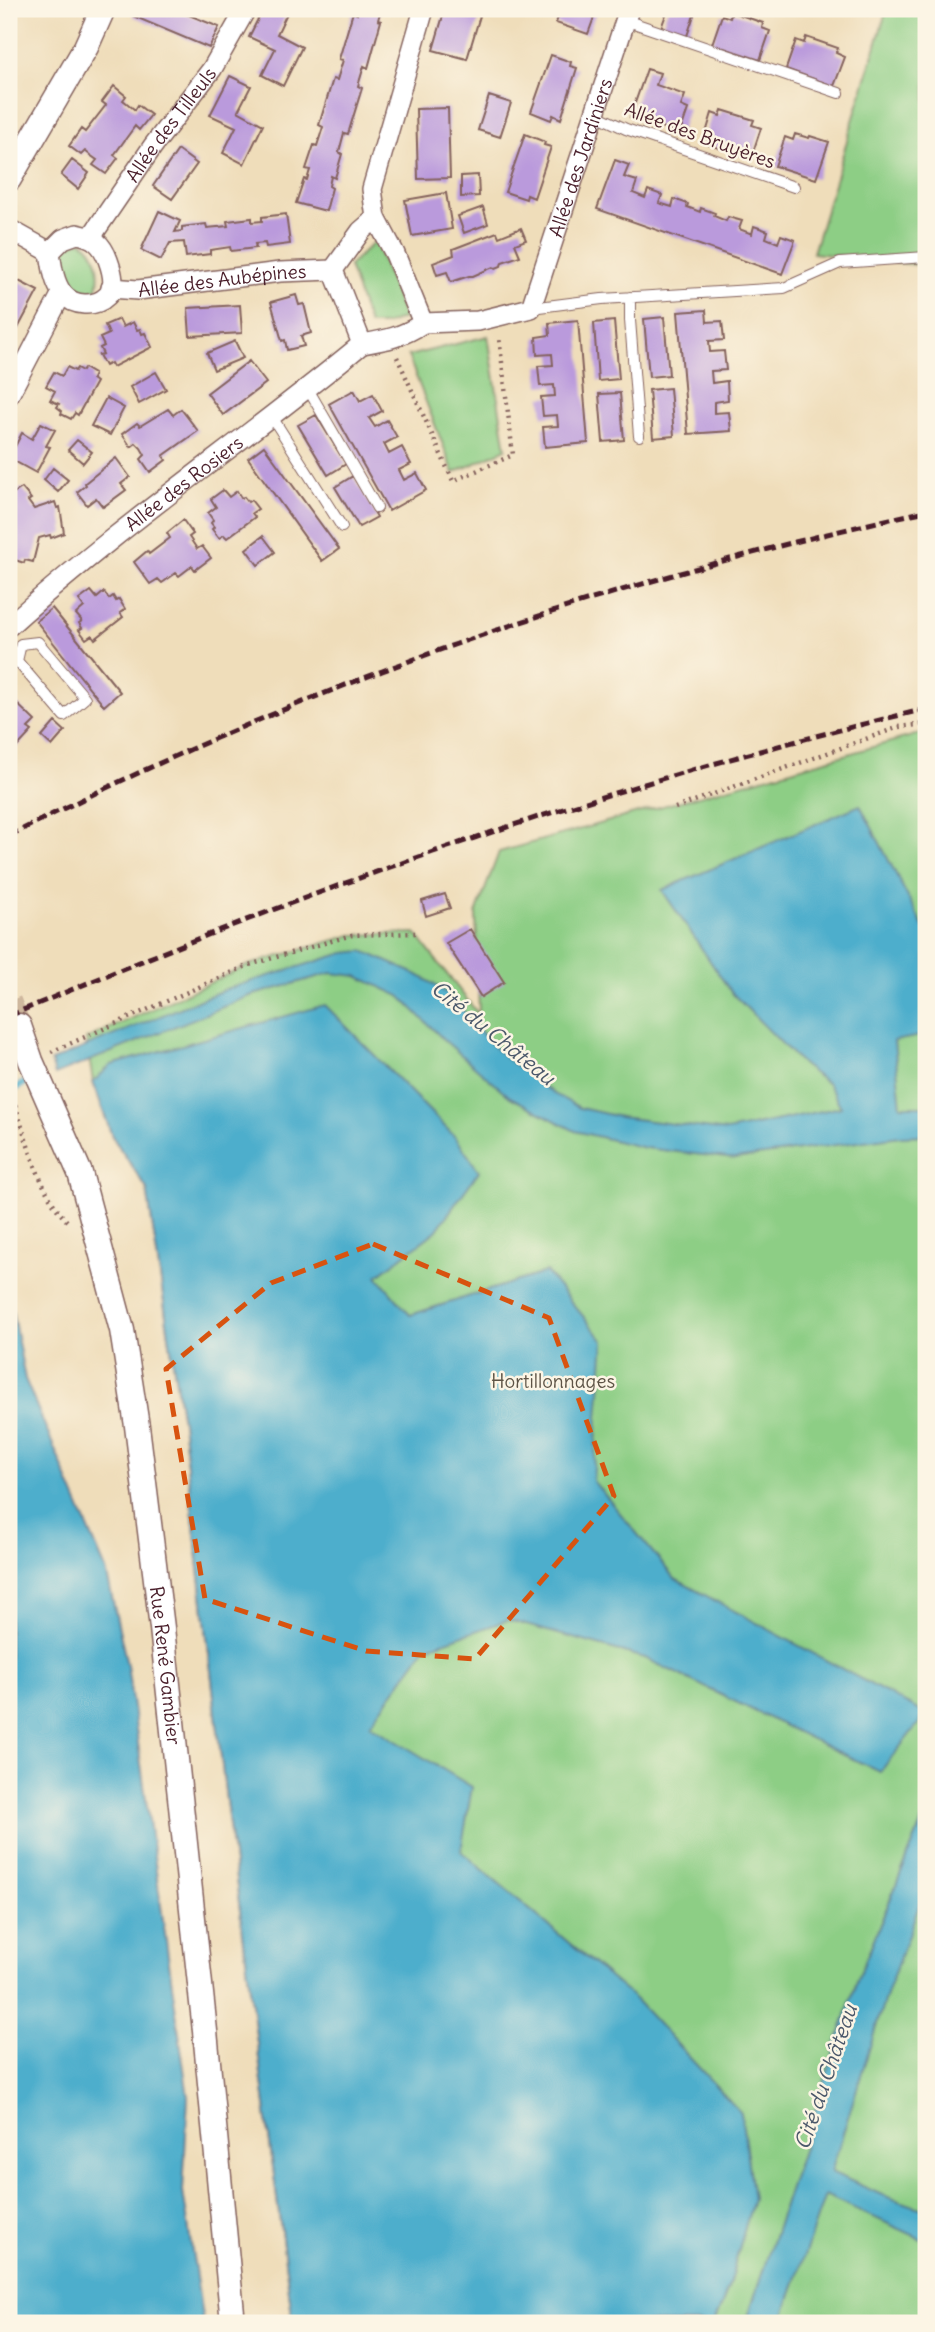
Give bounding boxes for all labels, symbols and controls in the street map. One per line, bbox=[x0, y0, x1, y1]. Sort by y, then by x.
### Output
street label: Allée des Tilleuls bbox=[120, 62, 221, 186]
street label: Allée des Jardiniers bbox=[543, 75, 618, 240]
street label: Allée des Bruyères bbox=[621, 97, 779, 173]
street label: Allée des Aubépines bbox=[137, 259, 307, 302]
street label: Allée des Rosiers bbox=[120, 430, 248, 536]
water label: Cité du Château bbox=[426, 974, 562, 1092]
park label: Hortillonnages bbox=[491, 1369, 615, 1393]
street label: Rue René Gambier bbox=[145, 1585, 186, 1746]
water label: Cité du Château bbox=[788, 1999, 864, 2153]

